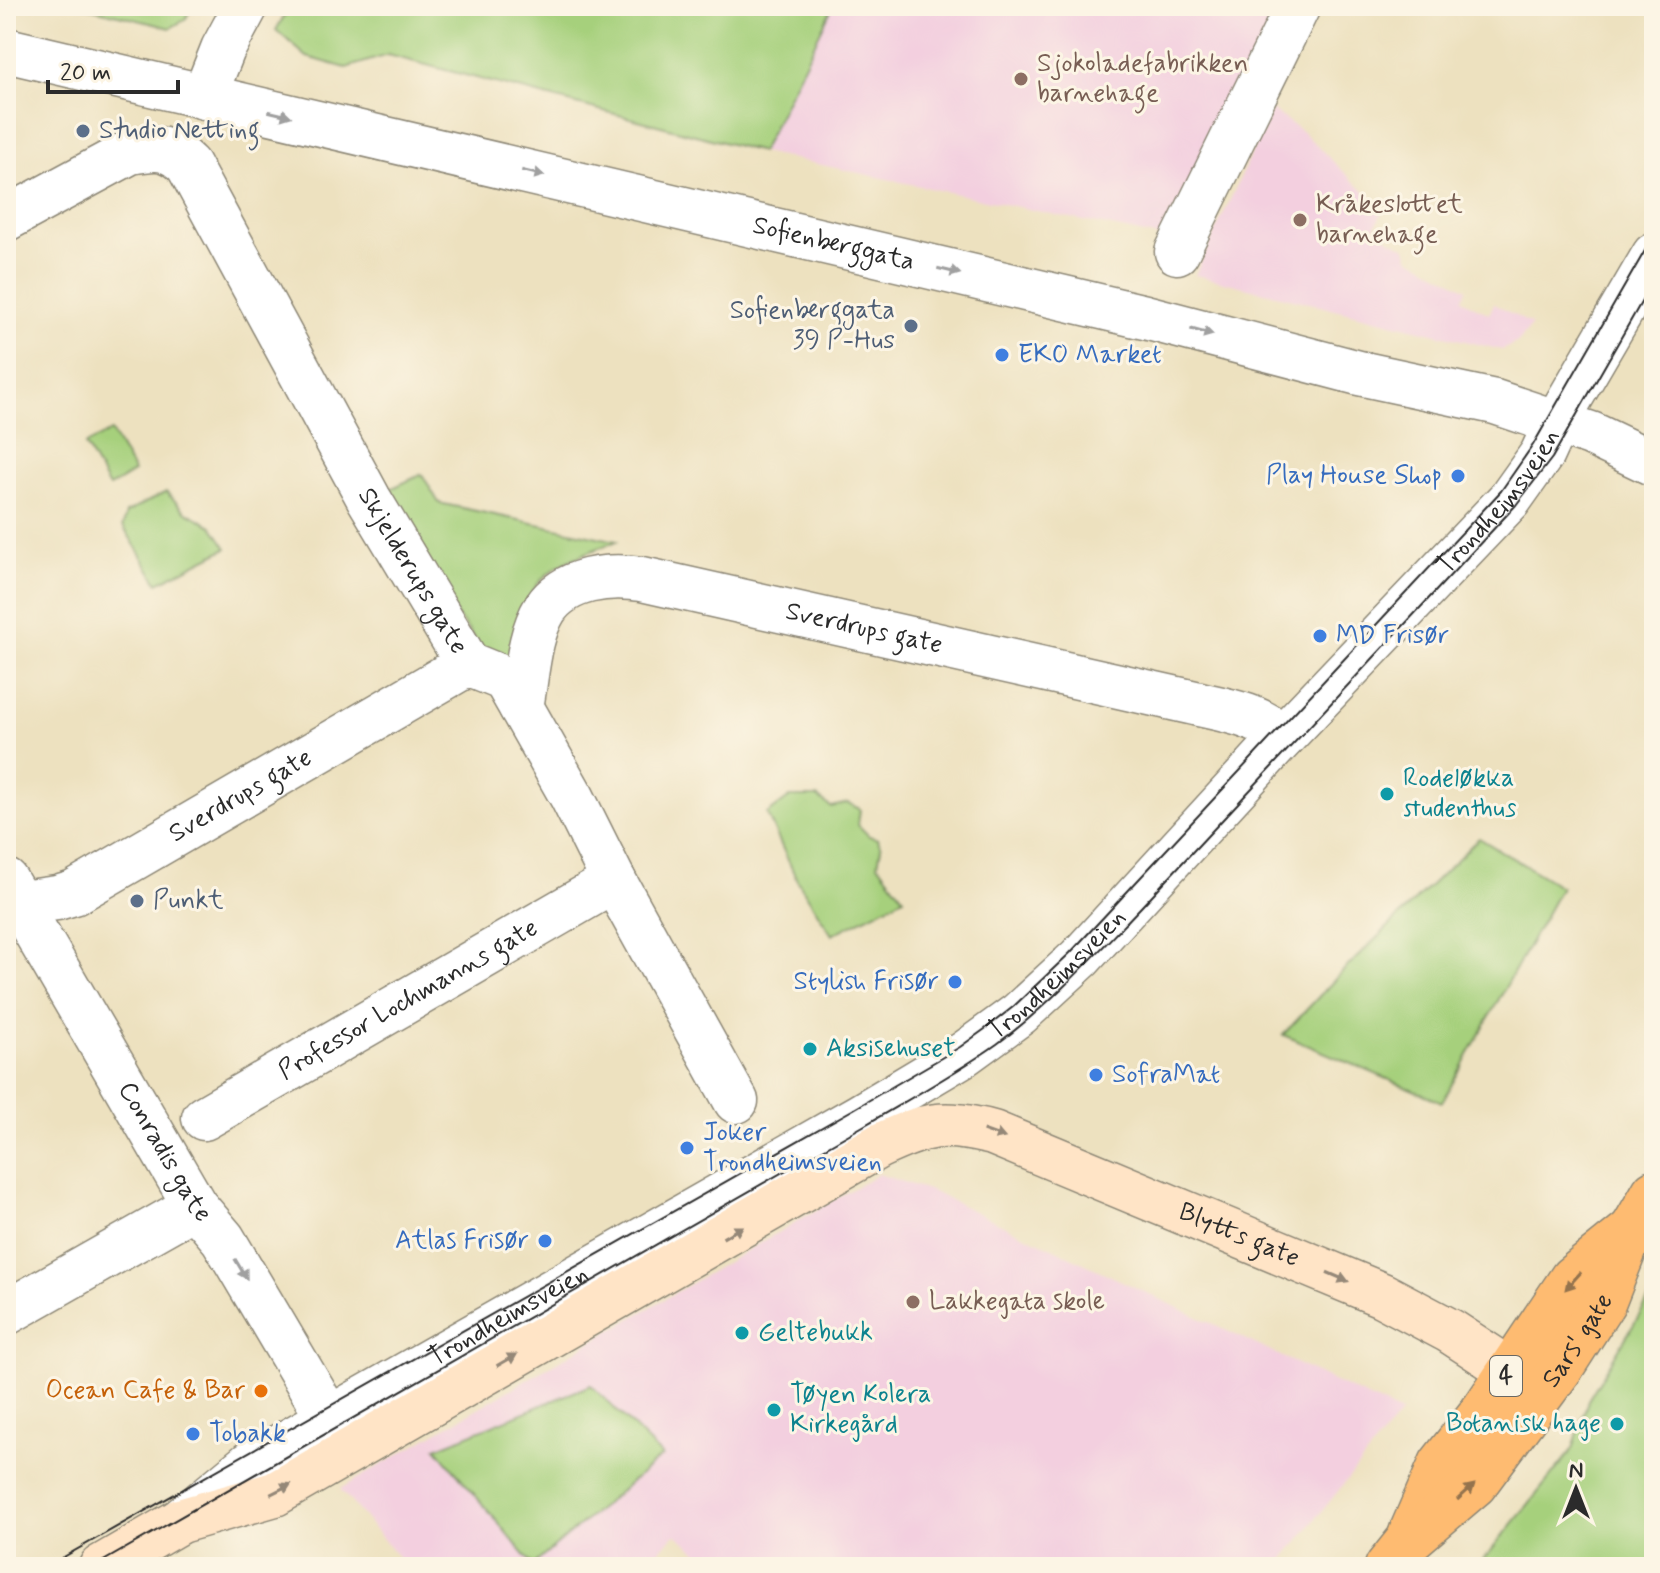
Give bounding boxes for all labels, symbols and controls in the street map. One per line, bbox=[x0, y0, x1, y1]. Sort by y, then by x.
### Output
scale bar bbox=[48, 44, 178, 94]
place label: Sjokoladefabrikken barnehage bbox=[1037, 47, 1248, 114]
text: 20 m bbox=[60, 58, 111, 89]
marker: Sjokoladefabrikken barnehage bbox=[1012, 70, 1030, 88]
one-way arrow bbox=[267, 108, 292, 121]
place label: Studio Netting bbox=[99, 114, 260, 151]
marker: Studio Netting bbox=[74, 122, 92, 140]
one-way arrow bbox=[520, 168, 545, 180]
place label: Kråkeslottet barnehage bbox=[1316, 188, 1463, 255]
street label: Sofienberggata bbox=[749, 209, 918, 279]
marker: Kråkeslottet barnehage bbox=[1291, 211, 1309, 229]
one-way arrow bbox=[937, 265, 962, 278]
place label: Sofienberggata 39 P-Hus bbox=[730, 294, 895, 358]
marker: Sofienberggata 39 P-Hus bbox=[902, 317, 920, 335]
one-way arrow bbox=[1190, 326, 1215, 338]
place label: EKO Market bbox=[1018, 338, 1162, 372]
marker: EKO Market bbox=[993, 346, 1011, 364]
street label: Trondheimsveien bbox=[1429, 424, 1568, 582]
place label: Play House Shop bbox=[1266, 459, 1442, 493]
marker: Play House Shop bbox=[1449, 467, 1467, 485]
street label: Skjelderups gate bbox=[349, 482, 475, 661]
street label: Sverdrups gate bbox=[782, 595, 946, 663]
place label: MD Frisør bbox=[1336, 619, 1449, 653]
marker: MD Frisør bbox=[1311, 627, 1329, 645]
street label: Sverdrups gate bbox=[163, 741, 318, 851]
place label: Rodeløkka studenthus bbox=[1403, 762, 1517, 826]
marker: Rodeløkka studenthus bbox=[1378, 785, 1396, 803]
place label: Punkt bbox=[153, 884, 224, 918]
marker: Punkt bbox=[128, 892, 146, 910]
street label: Trondheimsveien bbox=[981, 902, 1134, 1048]
street label: Professor Lochmanns gate bbox=[272, 911, 544, 1088]
place label: Stylish Frisør bbox=[793, 965, 939, 999]
marker: Stylish Frisør bbox=[946, 973, 964, 991]
place label: Aksisehuset bbox=[826, 1032, 956, 1066]
marker: Aksisehuset bbox=[801, 1040, 819, 1058]
place label: SofraMat bbox=[1112, 1058, 1220, 1092]
marker: SofraMat bbox=[1087, 1066, 1105, 1084]
street label: Conradis gate bbox=[110, 1076, 219, 1230]
place label: Joker Trondheimsveien bbox=[703, 1116, 882, 1180]
one-way arrow bbox=[982, 1129, 1006, 1141]
marker: Joker Trondheimsveien bbox=[678, 1139, 696, 1157]
street label: Blytts gate bbox=[1173, 1195, 1305, 1276]
place label: Atlas Frisør bbox=[395, 1224, 529, 1258]
one-way arrow bbox=[721, 1225, 744, 1239]
marker: Atlas Frisør bbox=[536, 1232, 554, 1250]
street label: Trondheimsveien bbox=[422, 1257, 595, 1375]
one-way arrow bbox=[233, 1258, 247, 1280]
one-way arrow bbox=[1326, 1270, 1350, 1283]
one-way arrow bbox=[1565, 1270, 1582, 1290]
place label: Lakkegata skole bbox=[929, 1285, 1105, 1319]
street label: Sars' gate bbox=[1535, 1289, 1622, 1395]
marker: Lakkegata skole bbox=[904, 1293, 922, 1311]
place label: Geltebukk bbox=[758, 1316, 873, 1350]
marker: Geltebukk bbox=[733, 1324, 751, 1342]
one-way arrow bbox=[496, 1353, 518, 1367]
road number: 4 bbox=[1490, 1356, 1522, 1396]
place label: Ocean Cafe & Bar bbox=[46, 1374, 245, 1408]
place label: Tøyen Kolera Kirkegård bbox=[790, 1378, 931, 1442]
marker: Ocean Cafe & Bar bbox=[252, 1382, 270, 1400]
marker: Tøyen Kolera Kirkegård bbox=[765, 1401, 783, 1419]
place label: Botanisk hage bbox=[1446, 1407, 1601, 1441]
marker: Botanisk hage bbox=[1608, 1415, 1626, 1433]
place label: Tobakk bbox=[209, 1417, 286, 1451]
marker: Tobakk bbox=[184, 1425, 202, 1443]
north arrow bbox=[1536, 1449, 1616, 1529]
text: N bbox=[1569, 1457, 1583, 1485]
one-way arrow bbox=[270, 1483, 292, 1497]
one-way arrow bbox=[1457, 1483, 1476, 1501]

